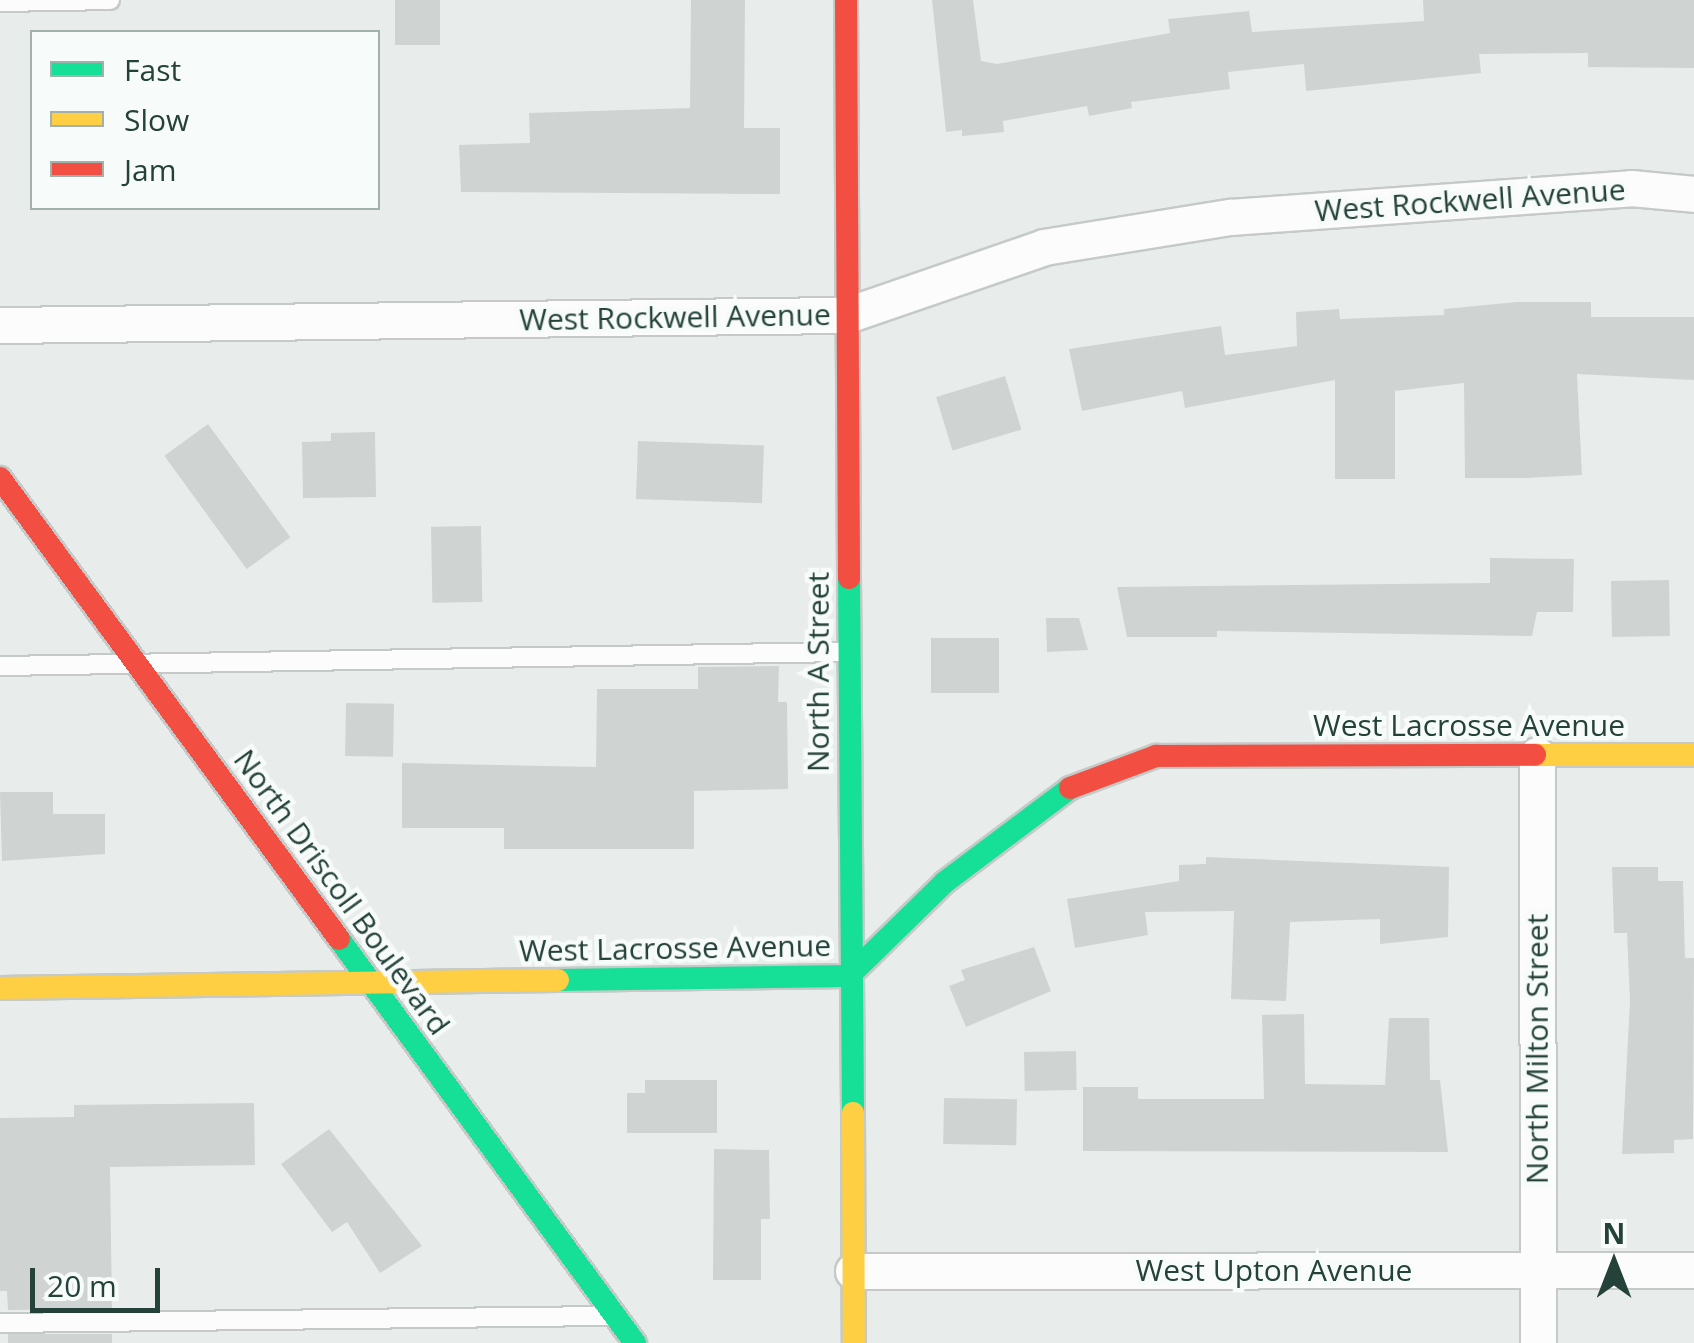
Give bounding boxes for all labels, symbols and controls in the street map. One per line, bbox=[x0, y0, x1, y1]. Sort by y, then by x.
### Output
legend bbox=[30, 30, 380, 210]
text: Fast bbox=[124, 49, 181, 90]
text: Slow bbox=[124, 99, 189, 140]
text: Jam bbox=[124, 149, 177, 190]
street label: West Rockwell Avenue bbox=[1313, 171, 1627, 229]
street label: West Rockwell Avenue bbox=[519, 296, 831, 338]
street label: North A Street bbox=[800, 572, 836, 772]
street label: West Lacrosse Avenue bbox=[1313, 707, 1625, 743]
street label: North Driscoll Boulevard bbox=[226, 742, 458, 1042]
street label: North Milton Street bbox=[1519, 914, 1555, 1184]
street label: West Lacrosse Avenue bbox=[519, 927, 831, 969]
north arrow bbox=[1564, 1213, 1664, 1313]
text: N bbox=[1603, 1214, 1625, 1252]
scale bar bbox=[35, 1248, 165, 1310]
street label: West Upton Avenue bbox=[1136, 1252, 1412, 1288]
text: 20 m bbox=[47, 1265, 117, 1306]

